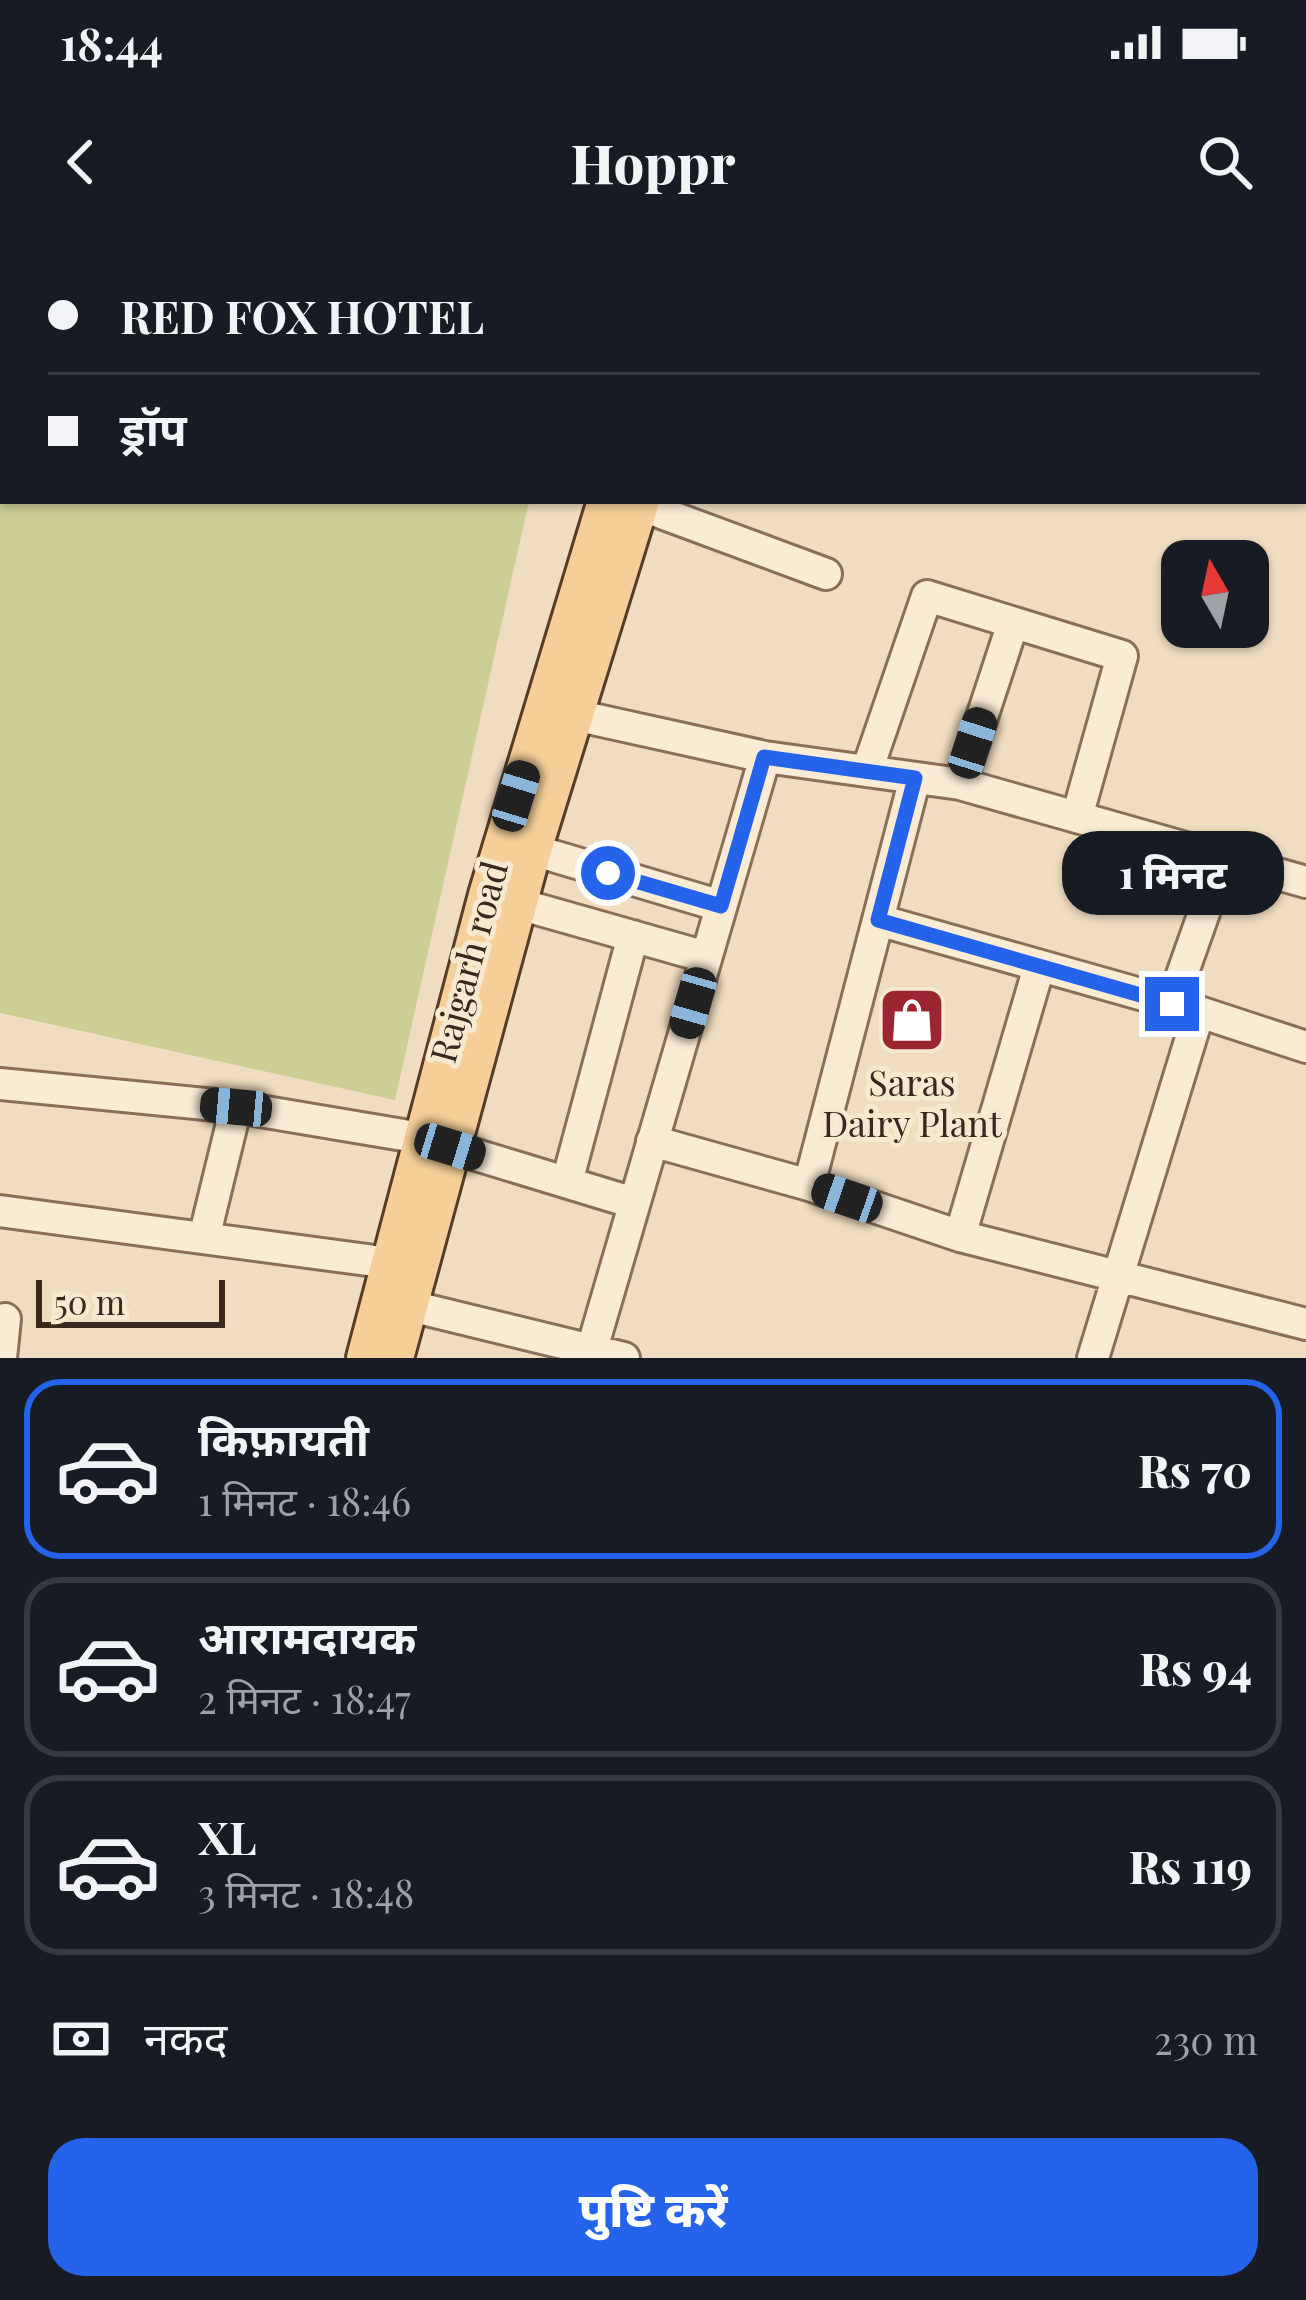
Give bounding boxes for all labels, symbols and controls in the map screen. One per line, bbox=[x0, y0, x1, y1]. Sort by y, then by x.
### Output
text: 18:44 bbox=[60, 12, 163, 72]
text: Hoppr bbox=[571, 126, 735, 198]
icon: back bbox=[48, 129, 114, 195]
icon: search bbox=[1192, 129, 1258, 195]
text: RED FOX HOTEL bbox=[120, 285, 484, 345]
text: ड्रॉप bbox=[120, 397, 187, 457]
north arrow bbox=[1161, 540, 1269, 648]
map controls bbox=[1161, 540, 1269, 648]
car bbox=[945, 703, 1001, 783]
car bbox=[488, 756, 544, 836]
callout: 1 मिनट bbox=[1061, 830, 1283, 914]
route start bbox=[581, 846, 635, 900]
text: 1 मिनट bbox=[1119, 847, 1227, 899]
street label: Rajgarh road bbox=[417, 855, 517, 1068]
car bbox=[666, 963, 720, 1043]
route end bbox=[1145, 977, 1199, 1031]
shop icon: Saras Dairy Plant bbox=[877, 985, 947, 1055]
place label: Saras Dairy Plant bbox=[822, 1057, 1003, 1146]
car bbox=[199, 1086, 273, 1128]
car bbox=[410, 1119, 490, 1175]
car bbox=[807, 1169, 887, 1227]
scale bar bbox=[36, 1274, 225, 1327]
text: 50 m bbox=[54, 1279, 125, 1323]
text: किफ़ायती bbox=[198, 1407, 369, 1467]
icon: car bbox=[54, 1415, 162, 1523]
text: Rs 70 bbox=[1138, 1439, 1252, 1499]
text: 1 मिनट · 18:46 bbox=[198, 1474, 411, 1526]
text: आरामदायक bbox=[198, 1605, 416, 1665]
icon: car bbox=[54, 1613, 162, 1721]
text: Rs 94 bbox=[1139, 1637, 1252, 1697]
text: 2 मिनट · 18:47 bbox=[198, 1672, 411, 1724]
text: XL bbox=[198, 1806, 257, 1866]
icon: car bbox=[54, 1811, 162, 1919]
text: Rs 119 bbox=[1129, 1835, 1252, 1895]
text: 3 मिनट · 18:48 bbox=[198, 1866, 414, 1918]
icon: cash bbox=[48, 2006, 114, 2072]
text: नकद bbox=[144, 2006, 227, 2066]
text: 230 m bbox=[1154, 2013, 1258, 2065]
button: पुष्टि करें bbox=[48, 2138, 1258, 2276]

